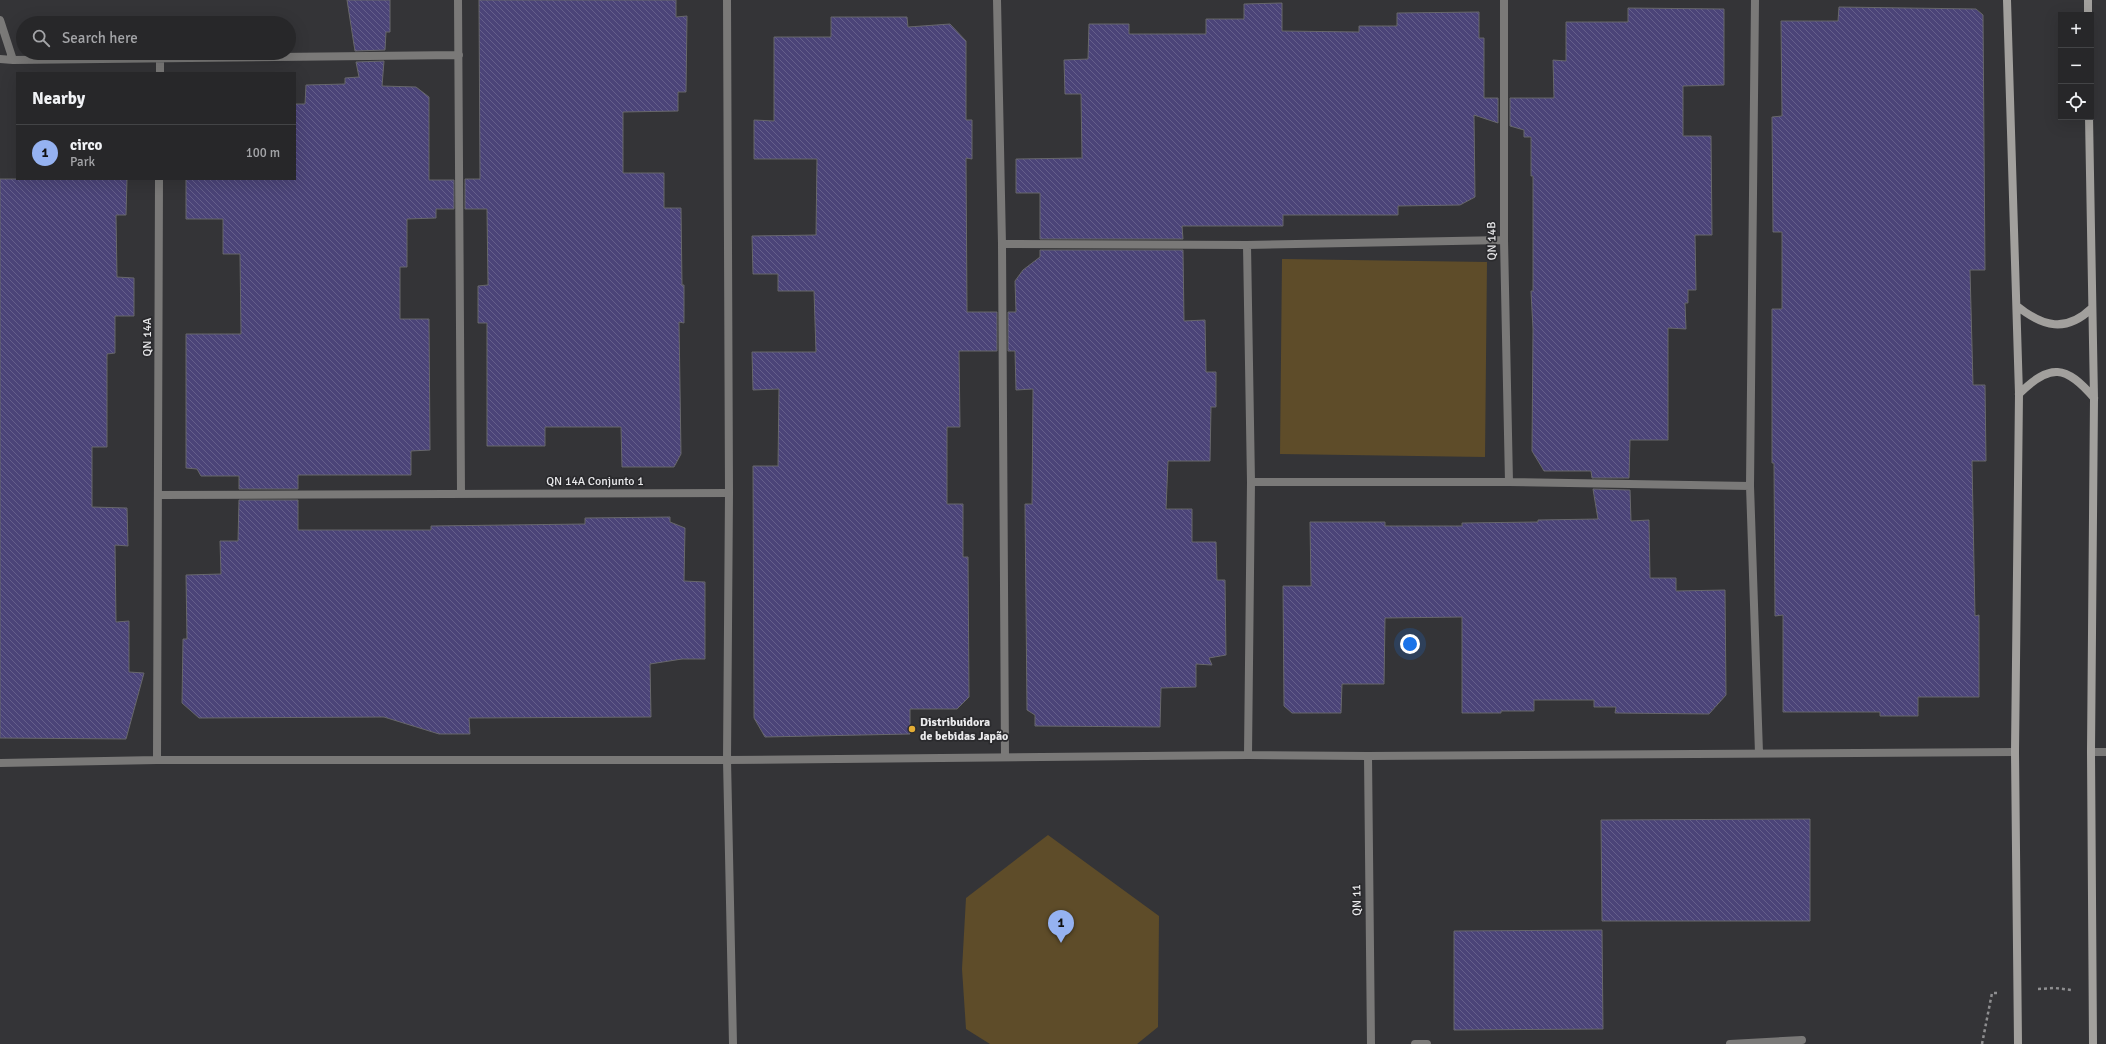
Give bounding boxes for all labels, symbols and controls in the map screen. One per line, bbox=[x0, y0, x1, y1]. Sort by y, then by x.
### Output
map controls bbox=[2058, 12, 2094, 120]
button: + bbox=[2058, 12, 2094, 48]
search box bbox=[16, 16, 296, 60]
icon: search bbox=[30, 27, 52, 49]
text: Search here bbox=[62, 29, 138, 47]
button: − bbox=[2058, 48, 2094, 84]
button: locate bbox=[2058, 84, 2094, 120]
text: Nearby bbox=[32, 88, 85, 109]
text: circo bbox=[70, 136, 102, 154]
text: 1 bbox=[41, 145, 49, 161]
text: 100 m bbox=[246, 145, 280, 161]
text: Park bbox=[70, 154, 95, 170]
street label: QN 14B bbox=[1484, 221, 1500, 261]
street label: QN 14A bbox=[140, 317, 155, 356]
street label: QN 14A Conjunto 1 bbox=[546, 474, 644, 489]
your location bbox=[1400, 634, 1420, 654]
place label: Distribuidora de bebidas Japão bbox=[920, 715, 1008, 744]
marker: Distribuidora de bebidas Japão bbox=[907, 724, 917, 734]
street label: QN 11 bbox=[1349, 884, 1365, 916]
pin: 1 bbox=[1048, 910, 1074, 943]

